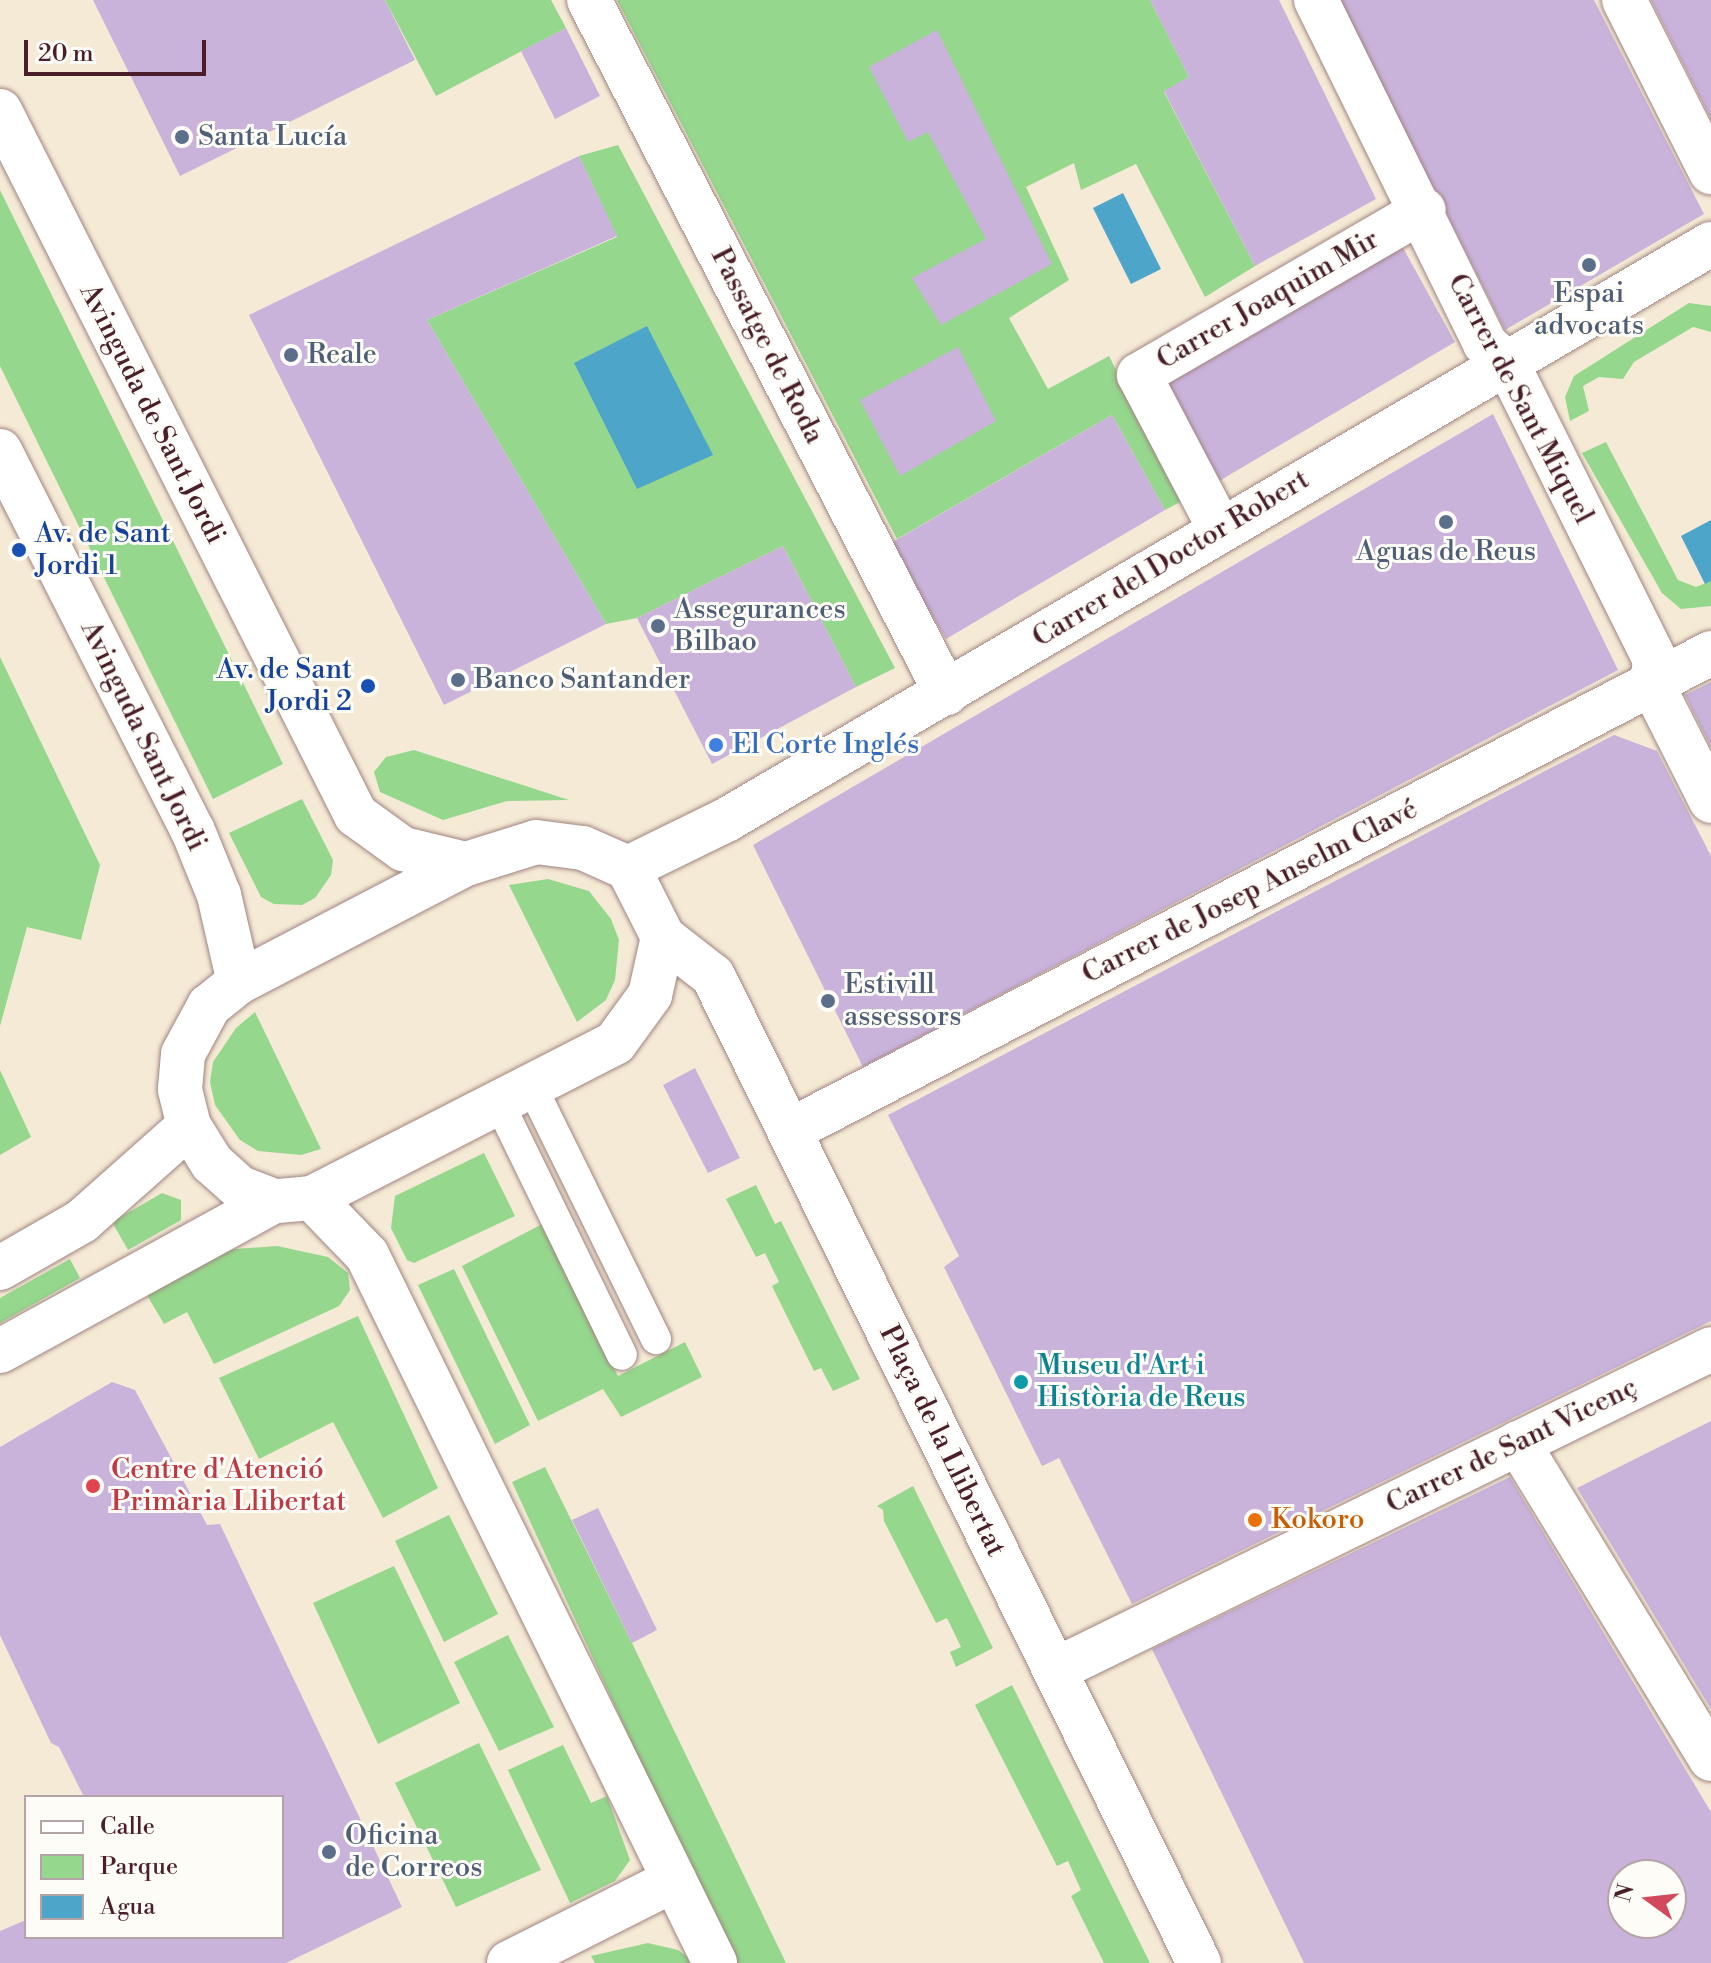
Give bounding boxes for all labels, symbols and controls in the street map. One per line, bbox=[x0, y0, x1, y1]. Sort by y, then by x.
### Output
scale bar bbox=[28, 24, 210, 74]
text: 20 m bbox=[38, 39, 94, 69]
place label: Santa Lucía bbox=[198, 120, 347, 154]
marker: Santa Lucía bbox=[173, 128, 191, 146]
street label: Carrer Joaquim Mir bbox=[1151, 223, 1385, 377]
street label: Passatge de Roda bbox=[703, 242, 831, 450]
marker: Espai advocats bbox=[1580, 256, 1598, 274]
street label: Carrer de Sant Miquel bbox=[1440, 268, 1600, 530]
place label: Espai advocats bbox=[1534, 277, 1644, 343]
street label: Avinguda de Sant Jordi bbox=[72, 278, 232, 550]
place label: Reale bbox=[307, 338, 377, 372]
marker: Reale bbox=[282, 346, 300, 364]
street label: Carrer del Doctor Robert bbox=[1027, 463, 1315, 655]
marker: Aguas de Reus bbox=[1437, 513, 1455, 531]
place label: Av. de Sant Jordi 1 bbox=[35, 517, 171, 583]
place label: Aguas de Reus bbox=[1356, 535, 1536, 569]
marker: Av. de Sant Jordi 1 bbox=[10, 541, 28, 559]
place label: Assegurances Bilbao bbox=[674, 593, 846, 659]
street label: Avinguda Sant Jordi bbox=[73, 616, 213, 856]
marker: Assegurances Bilbao bbox=[649, 617, 667, 635]
place label: Av. de Sant Jordi 2 bbox=[216, 653, 352, 719]
place label: Banco Santander bbox=[474, 663, 690, 697]
marker: Banco Santander bbox=[449, 671, 467, 689]
marker: Av. de Sant Jordi 2 bbox=[359, 677, 377, 695]
place label: El Corte Inglés bbox=[732, 728, 919, 762]
marker: El Corte Inglés bbox=[707, 736, 725, 754]
street label: Carrer de Josep Anselm Clavé bbox=[1077, 793, 1423, 991]
place label: Estivill assessors bbox=[844, 968, 961, 1034]
marker: Estivill assessors bbox=[819, 992, 837, 1010]
street label: Plaça de la Llibertat bbox=[871, 1320, 1013, 1562]
place label: Museu d'Art i Història de Reus bbox=[1037, 1349, 1246, 1415]
street label: Carrer de Sant Vicenç bbox=[1381, 1371, 1643, 1521]
marker: Museu d'Art i Història de Reus bbox=[1012, 1373, 1030, 1391]
place label: Centre d'Atenció Primària Llibertat bbox=[111, 1453, 346, 1519]
marker: Centre d'Atenció Primària Llibertat bbox=[82, 1475, 104, 1497]
place label: Kokoro bbox=[1271, 1503, 1364, 1537]
marker: Kokoro bbox=[1246, 1511, 1264, 1529]
legend bbox=[24, 1795, 284, 1939]
text: Calle bbox=[100, 1812, 155, 1842]
place label: Oficina de Correos bbox=[345, 1819, 482, 1885]
marker: Oficina de Correos bbox=[320, 1843, 338, 1861]
text: Parque bbox=[100, 1852, 178, 1882]
north arrow bbox=[1607, 1859, 1687, 1939]
text: N bbox=[1610, 1881, 1641, 1905]
text: Agua bbox=[100, 1892, 155, 1922]

